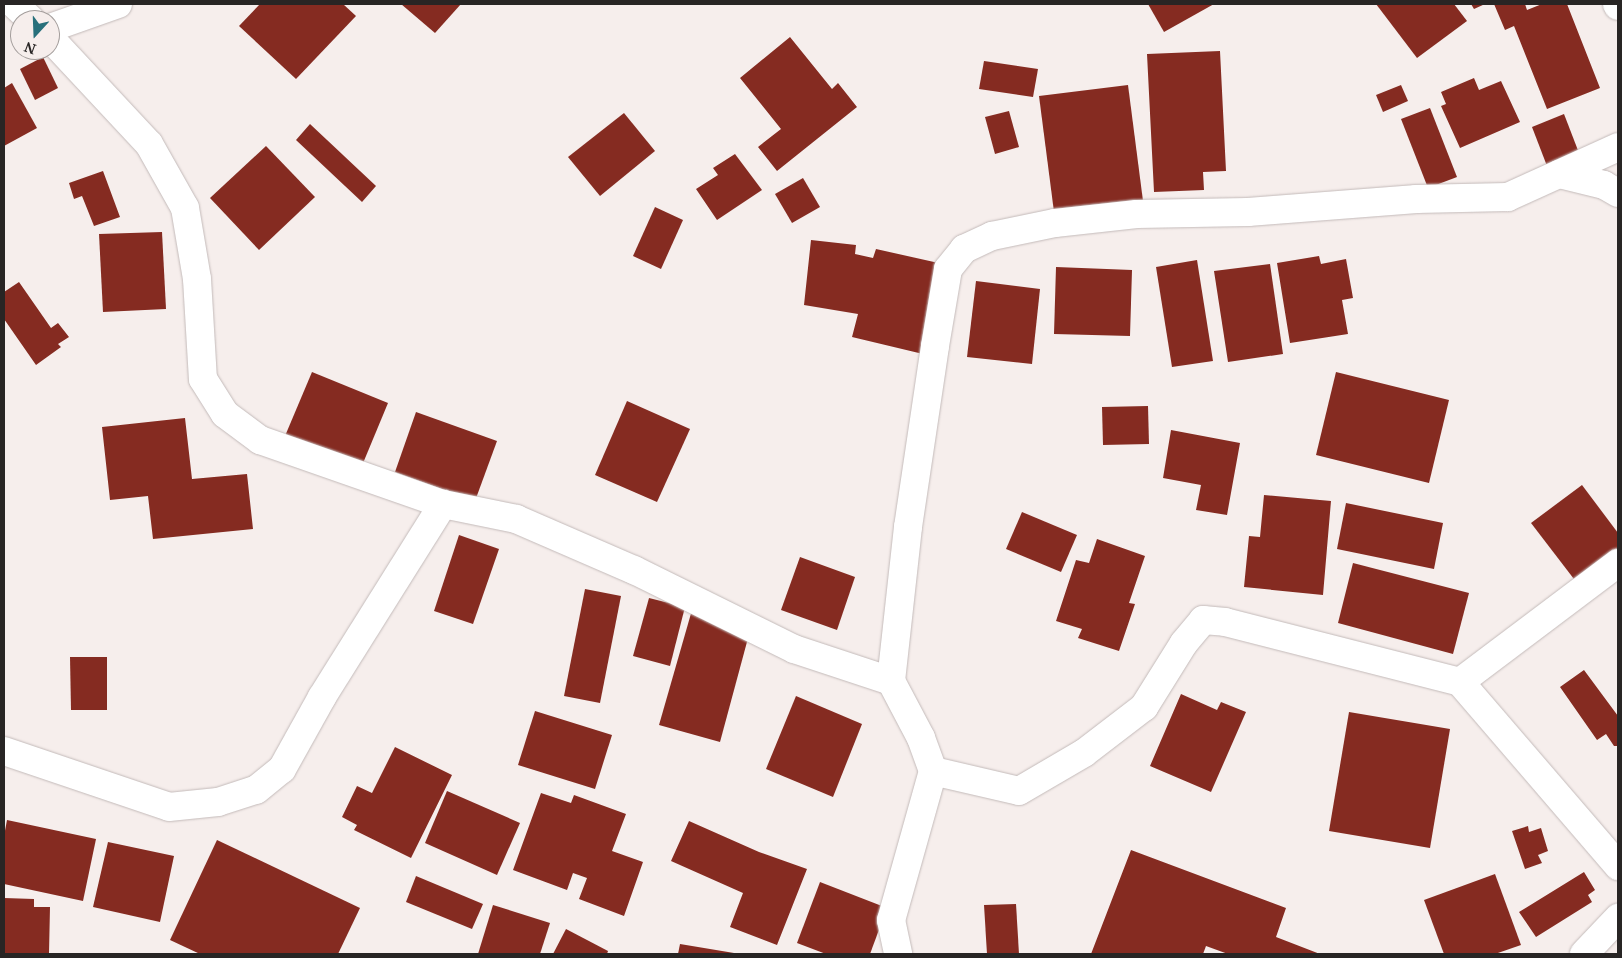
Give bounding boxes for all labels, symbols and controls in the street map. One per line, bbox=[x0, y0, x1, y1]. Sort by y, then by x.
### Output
north arrow bbox=[10, 10, 60, 60]
text: N bbox=[22, 38, 38, 59]

